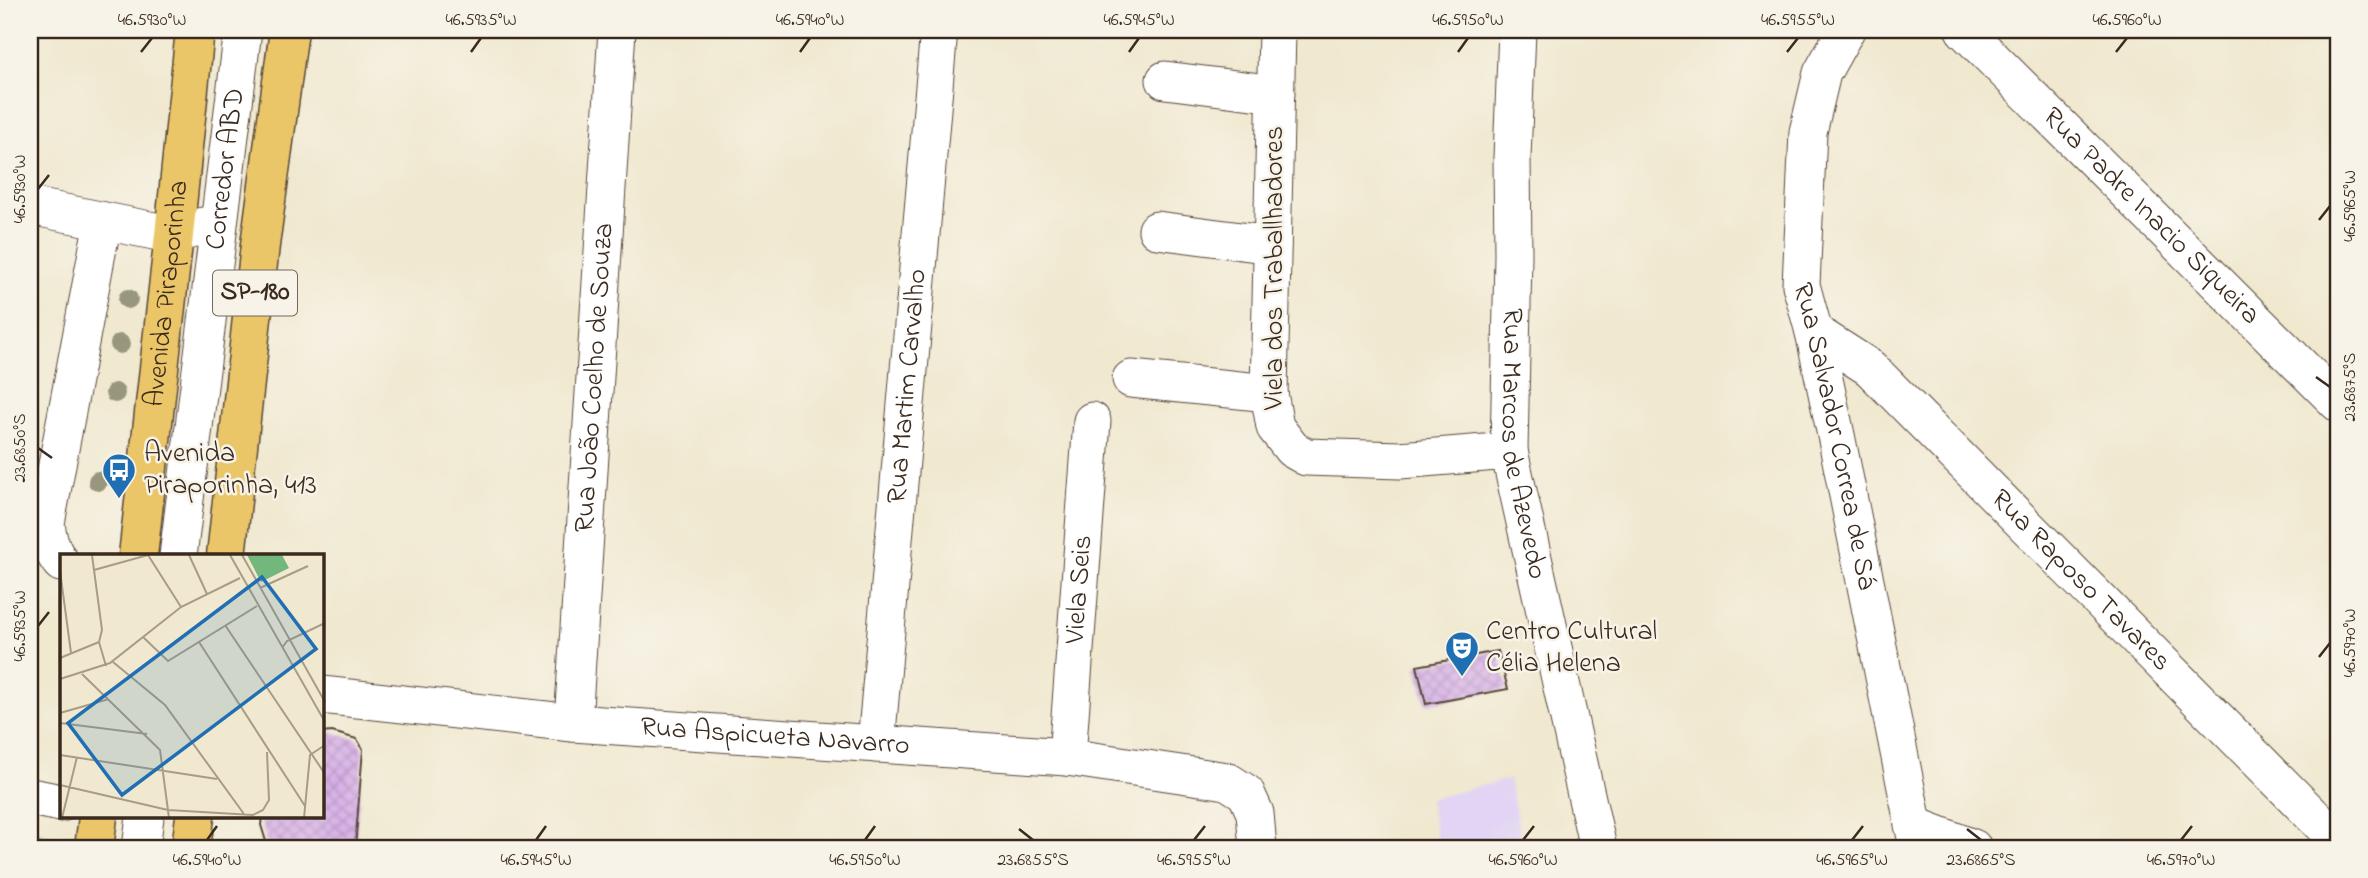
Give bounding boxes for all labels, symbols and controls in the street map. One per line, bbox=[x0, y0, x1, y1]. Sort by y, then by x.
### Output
text: 46.5930°W bbox=[118, 8, 186, 34]
text: 46.5935°W bbox=[445, 8, 517, 34]
text: 46.5940°W bbox=[776, 8, 844, 34]
text: 46.5945°W bbox=[1103, 8, 1175, 34]
text: 46.5950°W bbox=[1432, 8, 1504, 34]
text: 46.5955°W bbox=[1761, 8, 1835, 34]
text: 46.5960°W bbox=[2092, 8, 2162, 34]
street label: Corredor ABD bbox=[196, 86, 256, 252]
street label: Rua Padre Inacio Siqueira bbox=[2032, 98, 2269, 335]
street label: Viela dos Traballhadores bbox=[1255, 126, 1296, 411]
text: 46.5930°W bbox=[8, 155, 34, 223]
text: 46.5965°W bbox=[2338, 170, 2364, 242]
street label: Avenida Piraporinha bbox=[134, 179, 200, 409]
street label: Rua João Coelho de Souza bbox=[565, 222, 625, 534]
street label: Rua Martim Carvalho bbox=[877, 267, 938, 505]
road number: SP-180 bbox=[213, 270, 297, 316]
street label: Rua Salvador Correa de Sá bbox=[1781, 278, 1887, 593]
street label: Rua Marcos de Azevedo bbox=[1489, 307, 1558, 583]
text: 23.6875°S bbox=[2338, 353, 2364, 421]
text: 23.6850°S bbox=[8, 413, 34, 483]
place label: Avenida Piraporinha, 413 bbox=[144, 434, 317, 507]
bus stop icon: Avenida Piraporinha, 413 bbox=[100, 451, 138, 500]
street label: Rua Raposo Tavares bbox=[1981, 480, 2180, 681]
street label: Viela Seis bbox=[1055, 534, 1104, 646]
inset map bbox=[60, 554, 324, 818]
text: 46.5935°W bbox=[8, 590, 34, 662]
text: 46.5970°W bbox=[2338, 609, 2364, 677]
place label: Centro Cultural Célia Helena bbox=[1486, 612, 1657, 685]
theatre icon: Centro Cultural Célia Helena bbox=[1443, 629, 1481, 678]
street label: Rua Aspicueta Navarro bbox=[639, 707, 911, 767]
text: 46.5940°W bbox=[173, 848, 241, 874]
text: 46.5945°W bbox=[500, 848, 572, 874]
text: 46.5950°W bbox=[829, 848, 901, 874]
text: 23.6855°S bbox=[997, 848, 1069, 874]
text: 46.5955°W bbox=[1157, 848, 1231, 874]
text: 46.5960°W bbox=[1488, 848, 1558, 874]
text: 46.5965°W bbox=[1816, 848, 1888, 874]
text: 23.6865°S bbox=[1946, 848, 2016, 874]
text: 46.5970°W bbox=[2147, 848, 2215, 874]

